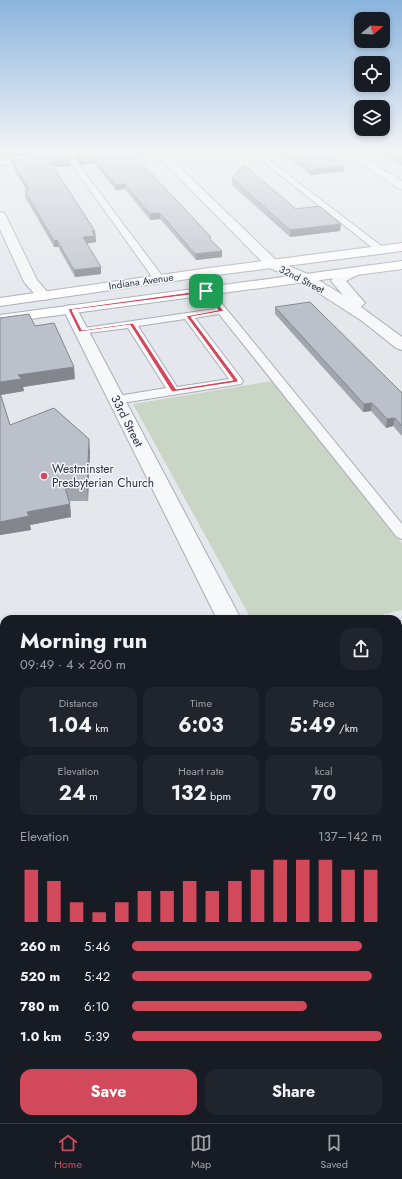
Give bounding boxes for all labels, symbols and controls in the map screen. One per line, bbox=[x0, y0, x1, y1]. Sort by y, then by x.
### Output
north arrow bbox=[354, 12, 390, 48]
map controls bbox=[354, 12, 390, 136]
button: locate bbox=[354, 56, 390, 92]
button: layers bbox=[354, 100, 390, 136]
street label: 32nd Street bbox=[277, 262, 328, 298]
street label: Indiana Avenue bbox=[108, 270, 174, 293]
pin bbox=[189, 274, 223, 308]
icon: arrive bbox=[195, 280, 217, 302]
street label: 33rd Street bbox=[106, 392, 148, 450]
place label: Westminster Presbyterian Church bbox=[52, 460, 154, 492]
marker: Westminster Presbyterian Church bbox=[39, 471, 49, 481]
text: Morning run bbox=[20, 624, 147, 656]
button: share bbox=[340, 628, 382, 670]
text: 09:49 · 4 × 260 m bbox=[20, 655, 126, 674]
text: Distance bbox=[59, 695, 98, 711]
text: Time bbox=[190, 695, 212, 711]
text: Pace bbox=[313, 695, 335, 711]
text: 1.04 bbox=[48, 711, 92, 740]
text: 6:03 bbox=[178, 711, 224, 740]
text: 5:49 bbox=[289, 711, 336, 740]
text: km bbox=[92, 720, 109, 736]
text: /km bbox=[336, 720, 358, 736]
text: Elevation bbox=[58, 763, 99, 779]
text: Heart rate bbox=[178, 763, 224, 779]
text: kcal bbox=[315, 763, 333, 779]
text: 24 bbox=[59, 779, 86, 808]
text: 132 bbox=[171, 779, 207, 808]
text: 70 bbox=[311, 779, 336, 808]
text: m bbox=[86, 788, 98, 804]
text: bpm bbox=[207, 788, 231, 804]
text: Elevation bbox=[20, 827, 69, 846]
text: 137–142 m bbox=[318, 827, 382, 846]
text: 260 m bbox=[20, 937, 60, 956]
text: 5:46 bbox=[84, 937, 110, 956]
text: 520 m bbox=[20, 967, 60, 986]
text: 5:42 bbox=[84, 967, 110, 986]
text: 780 m bbox=[20, 997, 59, 1016]
text: 6:10 bbox=[84, 997, 109, 1016]
text: 1.0 km bbox=[20, 1027, 61, 1046]
text: 5:39 bbox=[84, 1027, 110, 1046]
button: Save bbox=[20, 1069, 197, 1115]
button: Share bbox=[205, 1069, 382, 1115]
tab: Home bbox=[54, 1132, 82, 1172]
tab: Map bbox=[190, 1132, 212, 1172]
tab: Saved bbox=[320, 1132, 348, 1172]

